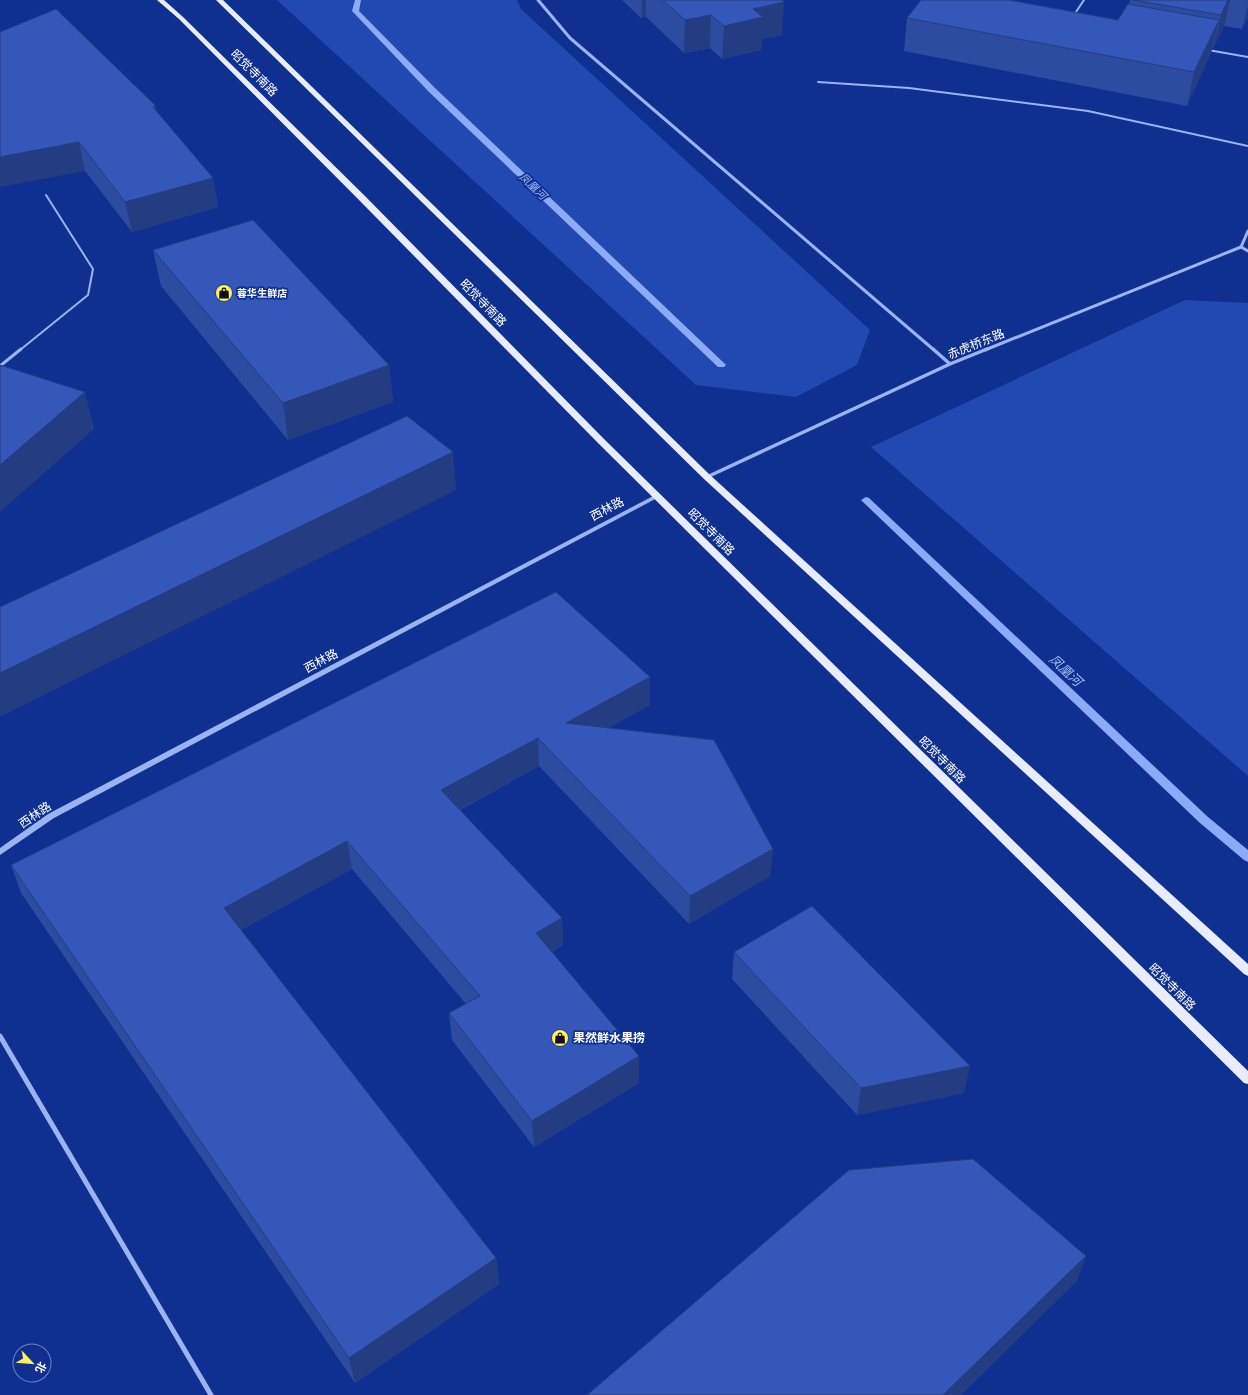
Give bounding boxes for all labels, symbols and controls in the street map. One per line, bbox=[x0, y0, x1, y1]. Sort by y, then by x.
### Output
street label: 昭觉寺南路 bbox=[227, 46, 281, 100]
water label: 凤凰河 bbox=[516, 170, 551, 204]
street label: 昭觉寺南路 bbox=[456, 276, 510, 330]
shop icon: 蓉华生鲜店 bbox=[214, 283, 234, 303]
place label: 蓉华生鲜店 bbox=[237, 287, 287, 300]
street label: 赤虎桥东路 bbox=[945, 325, 1007, 363]
street label: 西林路 bbox=[587, 493, 627, 525]
street label: 昭觉寺南路 bbox=[684, 505, 738, 559]
street label: 西林路 bbox=[301, 645, 341, 677]
water label: 凤凰河 bbox=[1046, 651, 1088, 692]
street label: 昭觉寺南路 bbox=[915, 733, 969, 787]
street label: 西林路 bbox=[16, 798, 54, 832]
street label: 昭觉寺南路 bbox=[1145, 960, 1199, 1014]
shop icon: 果然鲜水果捞 bbox=[550, 1028, 570, 1048]
place label: 果然鲜水果捞 bbox=[573, 1030, 645, 1046]
north arrow bbox=[12, 1343, 52, 1383]
text: 北 bbox=[32, 1359, 50, 1375]

